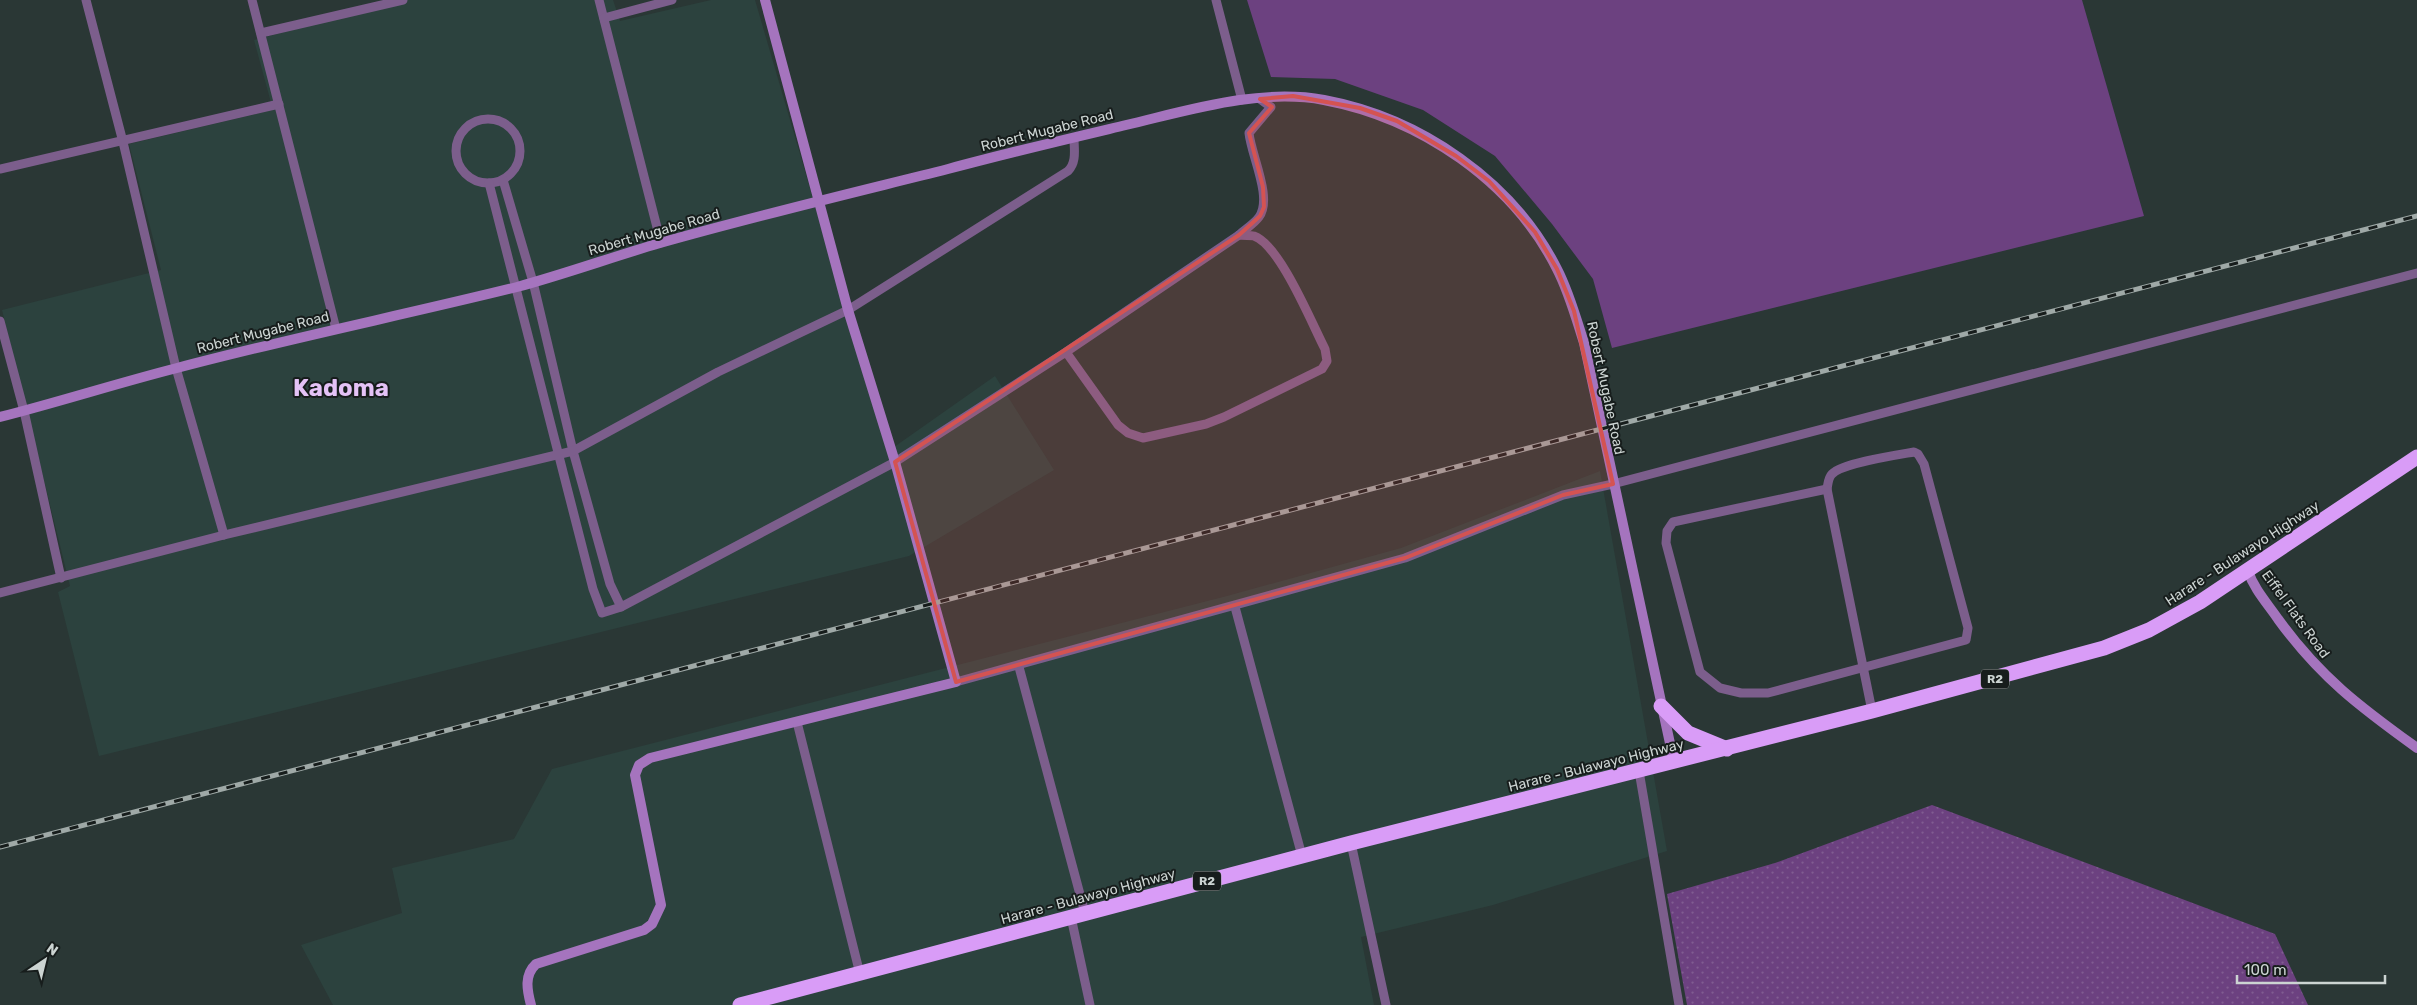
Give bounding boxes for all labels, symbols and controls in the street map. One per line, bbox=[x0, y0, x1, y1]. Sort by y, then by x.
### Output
street label: Robert Mugabe Road bbox=[979, 106, 1115, 155]
street label: Robert Mugabe Road bbox=[586, 206, 722, 259]
street label: Robert Mugabe Road bbox=[195, 308, 331, 357]
street label: Robert Mugabe Road bbox=[1583, 320, 1628, 456]
district label: Kadoma bbox=[293, 374, 389, 402]
street label: Harare - Bulawayo Highway bbox=[2162, 497, 2323, 610]
street label: Eiffel Flats Road bbox=[2258, 567, 2333, 662]
road number: R2 bbox=[1981, 670, 2009, 689]
street label: Harare - Bulawayo Highway bbox=[1507, 735, 1686, 796]
street label: Harare - Bulawayo Highway bbox=[999, 865, 1178, 928]
road number: R2 bbox=[1193, 871, 1221, 890]
north arrow bbox=[20, 935, 70, 985]
text: N bbox=[43, 940, 61, 960]
scale bar bbox=[2237, 952, 2384, 984]
text: 100 m bbox=[2244, 961, 2286, 979]

